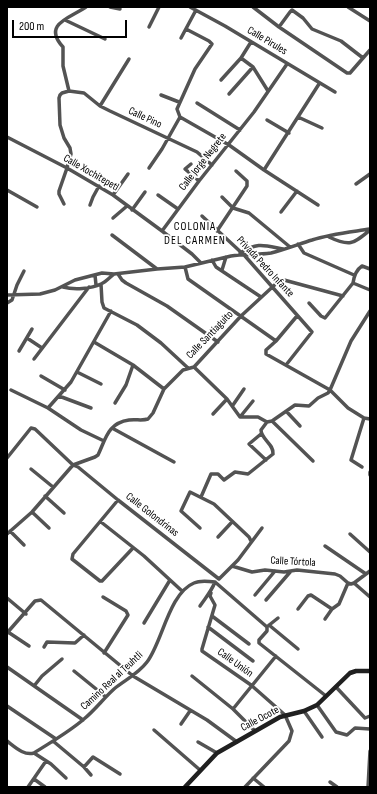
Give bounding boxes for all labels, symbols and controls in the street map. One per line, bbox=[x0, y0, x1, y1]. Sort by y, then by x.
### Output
scale bar bbox=[14, 12, 129, 38]
text: 200 m bbox=[19, 19, 44, 34]
street label: Calle Pirules bbox=[245, 24, 289, 58]
street label: Calle Pino bbox=[126, 104, 164, 132]
street label: Calle Jorge Negrete bbox=[176, 131, 230, 193]
street label: Calle Xochitepetl bbox=[61, 152, 121, 194]
district label: COLONIA DEL CARMEN bbox=[164, 220, 226, 248]
street label: Privada Pedro Infante bbox=[233, 234, 297, 300]
street label: Calle Santiaguito bbox=[184, 308, 236, 362]
street label: Calle Golondrinas bbox=[123, 490, 181, 540]
street label: Calle Tórtola bbox=[270, 554, 316, 570]
street label: Calle Unión bbox=[214, 646, 256, 680]
street label: Camino Real al Teuhtli bbox=[78, 649, 146, 713]
street label: Calle Ocote bbox=[239, 703, 281, 735]

